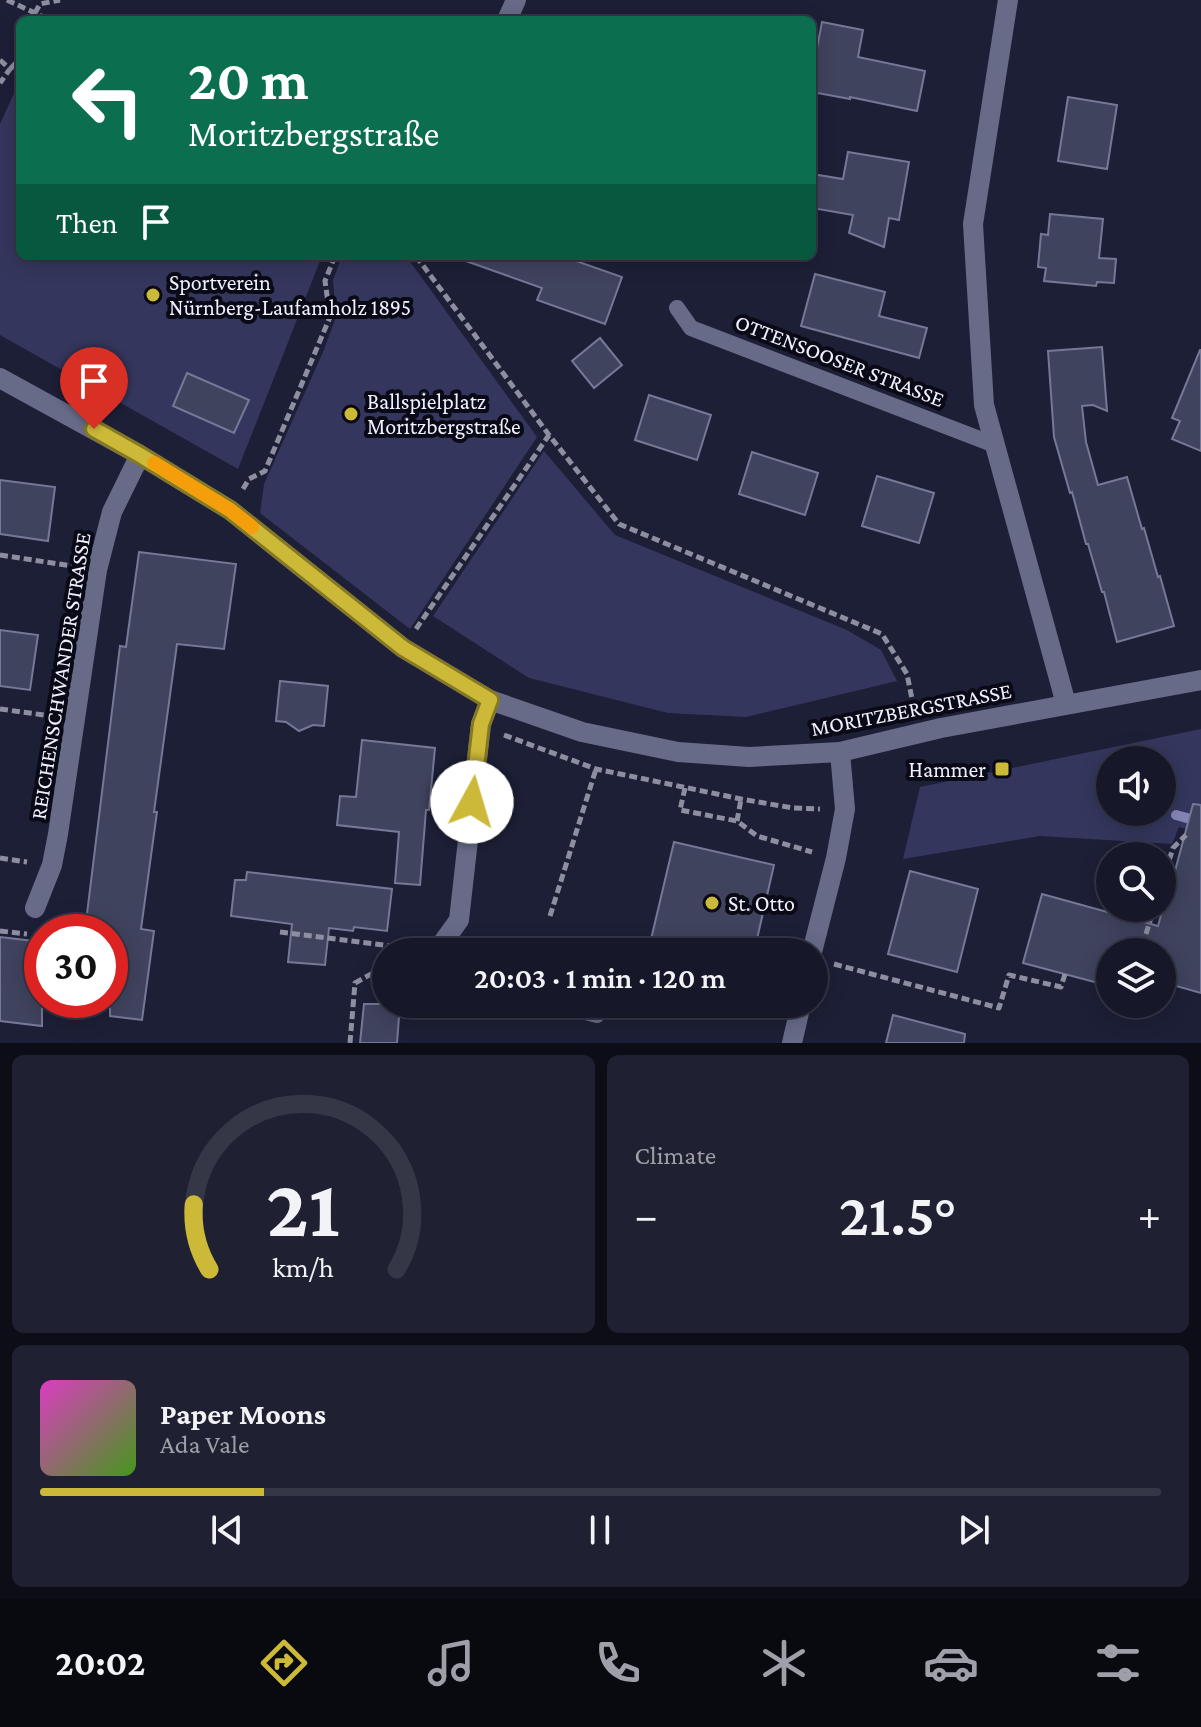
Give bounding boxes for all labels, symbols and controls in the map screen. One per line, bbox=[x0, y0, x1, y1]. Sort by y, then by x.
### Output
icon: left bbox=[56, 48, 160, 152]
text: 20 m bbox=[188, 49, 309, 111]
text: Moritzbergstraße bbox=[188, 114, 439, 154]
icon: arrive bbox=[134, 200, 178, 244]
text: Then bbox=[56, 206, 118, 239]
place label: Sportverein Nürnberg-Laufamholz 1895 bbox=[169, 270, 411, 320]
marker: Sportverein Nürnberg-Laufamholz 1895 bbox=[144, 286, 162, 304]
street label: OTTENSOOSER STRASSE bbox=[732, 309, 948, 412]
pin bbox=[60, 347, 128, 429]
icon: arrive bbox=[72, 359, 116, 403]
place label: Ballspielplatz Moritzbergstraße bbox=[367, 389, 521, 439]
marker: Ballspielplatz Moritzbergstraße bbox=[342, 405, 360, 423]
street label: REICHENSCHWANDER STRASSE bbox=[25, 531, 96, 821]
street label: MORITZBERGSTRASSE bbox=[809, 678, 1014, 741]
map controls bbox=[1096, 746, 1176, 1018]
button: sound bbox=[1096, 746, 1176, 826]
place label: Hammer bbox=[909, 757, 986, 782]
position arrow bbox=[430, 760, 514, 844]
marker: Hammer bbox=[993, 760, 1011, 778]
button: search bbox=[1096, 842, 1176, 922]
place label: St. Otto bbox=[728, 891, 795, 916]
marker: St. Otto bbox=[703, 894, 721, 912]
speed limit sign: 30 bbox=[24, 914, 128, 1018]
button: layers bbox=[1096, 938, 1176, 1018]
text: 20:03 · 1 min · 120 m bbox=[474, 961, 726, 994]
text: Climate bbox=[635, 1141, 716, 1170]
text: 21 bbox=[266, 1161, 340, 1254]
text: 21.5° bbox=[839, 1181, 956, 1248]
text: − bbox=[635, 1191, 658, 1239]
text: + bbox=[1138, 1191, 1161, 1239]
text: km/h bbox=[272, 1251, 334, 1283]
text: Paper Moons bbox=[160, 1397, 326, 1430]
text: Ada Vale bbox=[160, 1430, 249, 1459]
icon: previous bbox=[205, 1508, 249, 1552]
icon: pause bbox=[578, 1508, 622, 1552]
icon: next bbox=[952, 1508, 996, 1552]
icon: directions bbox=[256, 1635, 312, 1691]
icon: music bbox=[423, 1635, 479, 1691]
icon: phone bbox=[590, 1635, 646, 1691]
icon: climate bbox=[756, 1635, 812, 1691]
icon: car bbox=[923, 1635, 979, 1691]
icon: filters bbox=[1090, 1635, 1146, 1691]
text: 20:02 bbox=[55, 1643, 145, 1683]

